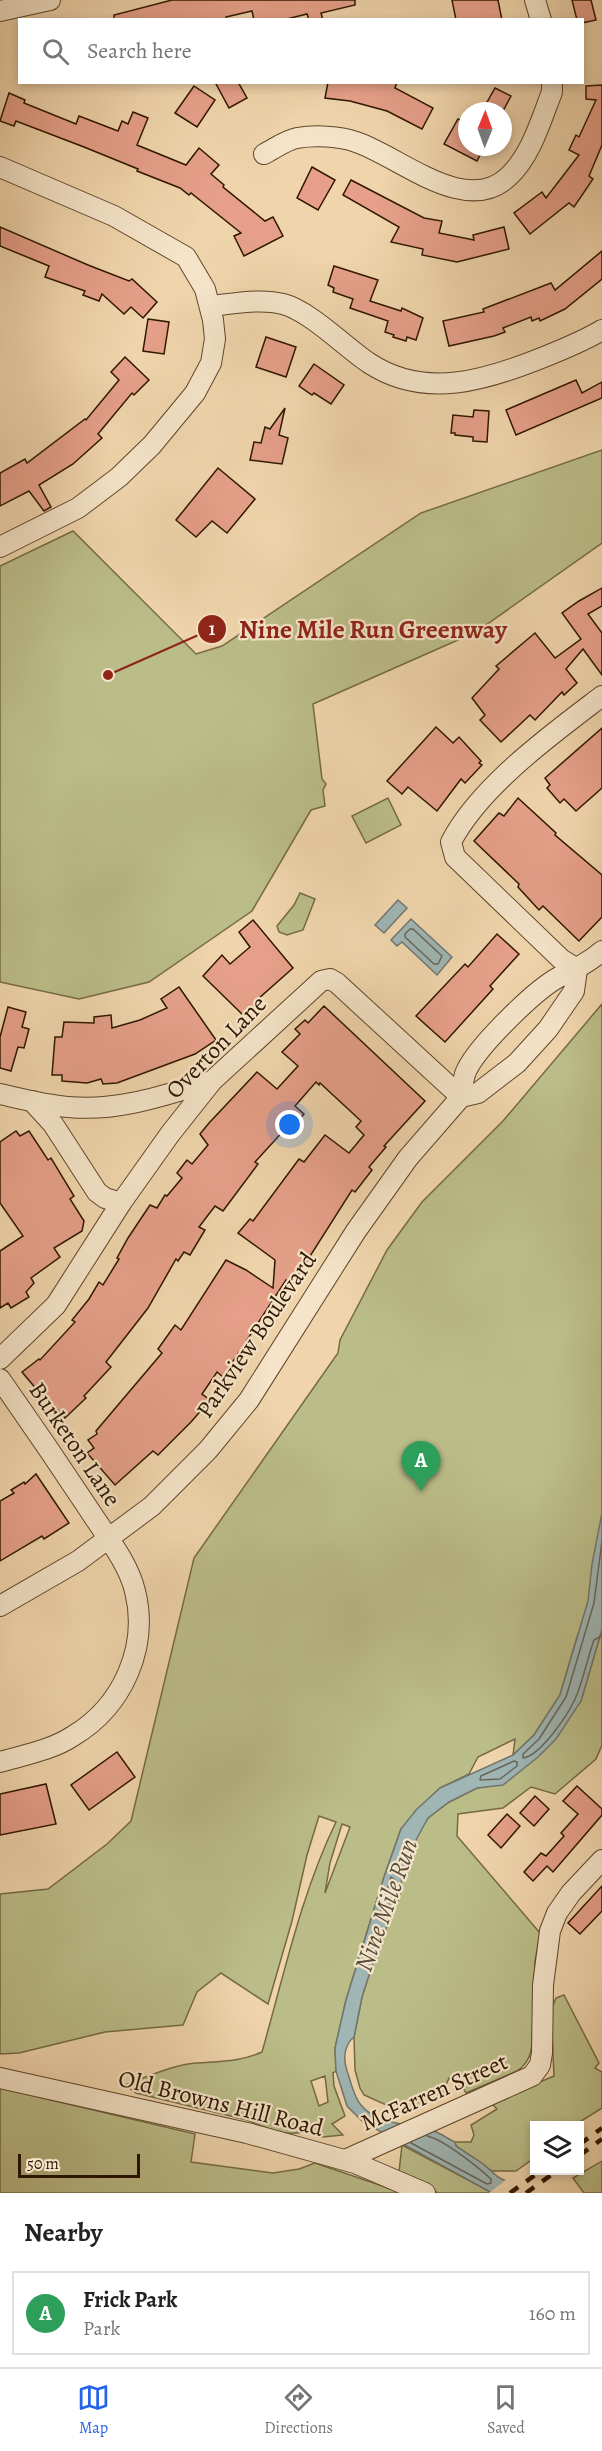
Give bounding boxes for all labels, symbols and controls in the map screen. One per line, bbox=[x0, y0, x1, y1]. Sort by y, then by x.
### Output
search box bbox=[18, 18, 584, 84]
icon: search bbox=[39, 35, 72, 68]
text: Search here bbox=[87, 36, 192, 66]
north arrow bbox=[458, 102, 512, 156]
callout: Nine Mile Run Greenway bbox=[197, 607, 519, 651]
text: Nine Mile Run Greenway bbox=[239, 612, 508, 647]
text: 1 bbox=[209, 617, 216, 641]
street label: Overton Lane bbox=[159, 988, 273, 1106]
your location bbox=[275, 1110, 304, 1139]
street label: Parkview Boulevard bbox=[189, 1246, 324, 1424]
street label: Burketon Lane bbox=[22, 1375, 128, 1513]
pin: A bbox=[402, 1442, 440, 1491]
water label: Nine Mile Run bbox=[346, 1834, 426, 1976]
street label: McFarren Street bbox=[356, 2045, 513, 2139]
street label: Old Browns Hill Road bbox=[115, 2062, 327, 2144]
map controls bbox=[530, 2121, 584, 2175]
button: layers bbox=[530, 2121, 584, 2175]
scale bar bbox=[18, 2151, 140, 2178]
text: 50 m bbox=[27, 2153, 59, 2175]
text: Nearby bbox=[24, 2215, 103, 2250]
text: Frick Park bbox=[83, 2285, 177, 2315]
text: A bbox=[39, 2300, 52, 2327]
text: 160 m bbox=[529, 2300, 576, 2327]
text: Park bbox=[83, 2315, 121, 2342]
tab: Map bbox=[77, 2381, 110, 2439]
tab: Directions bbox=[264, 2381, 333, 2439]
tab: Saved bbox=[487, 2381, 525, 2439]

